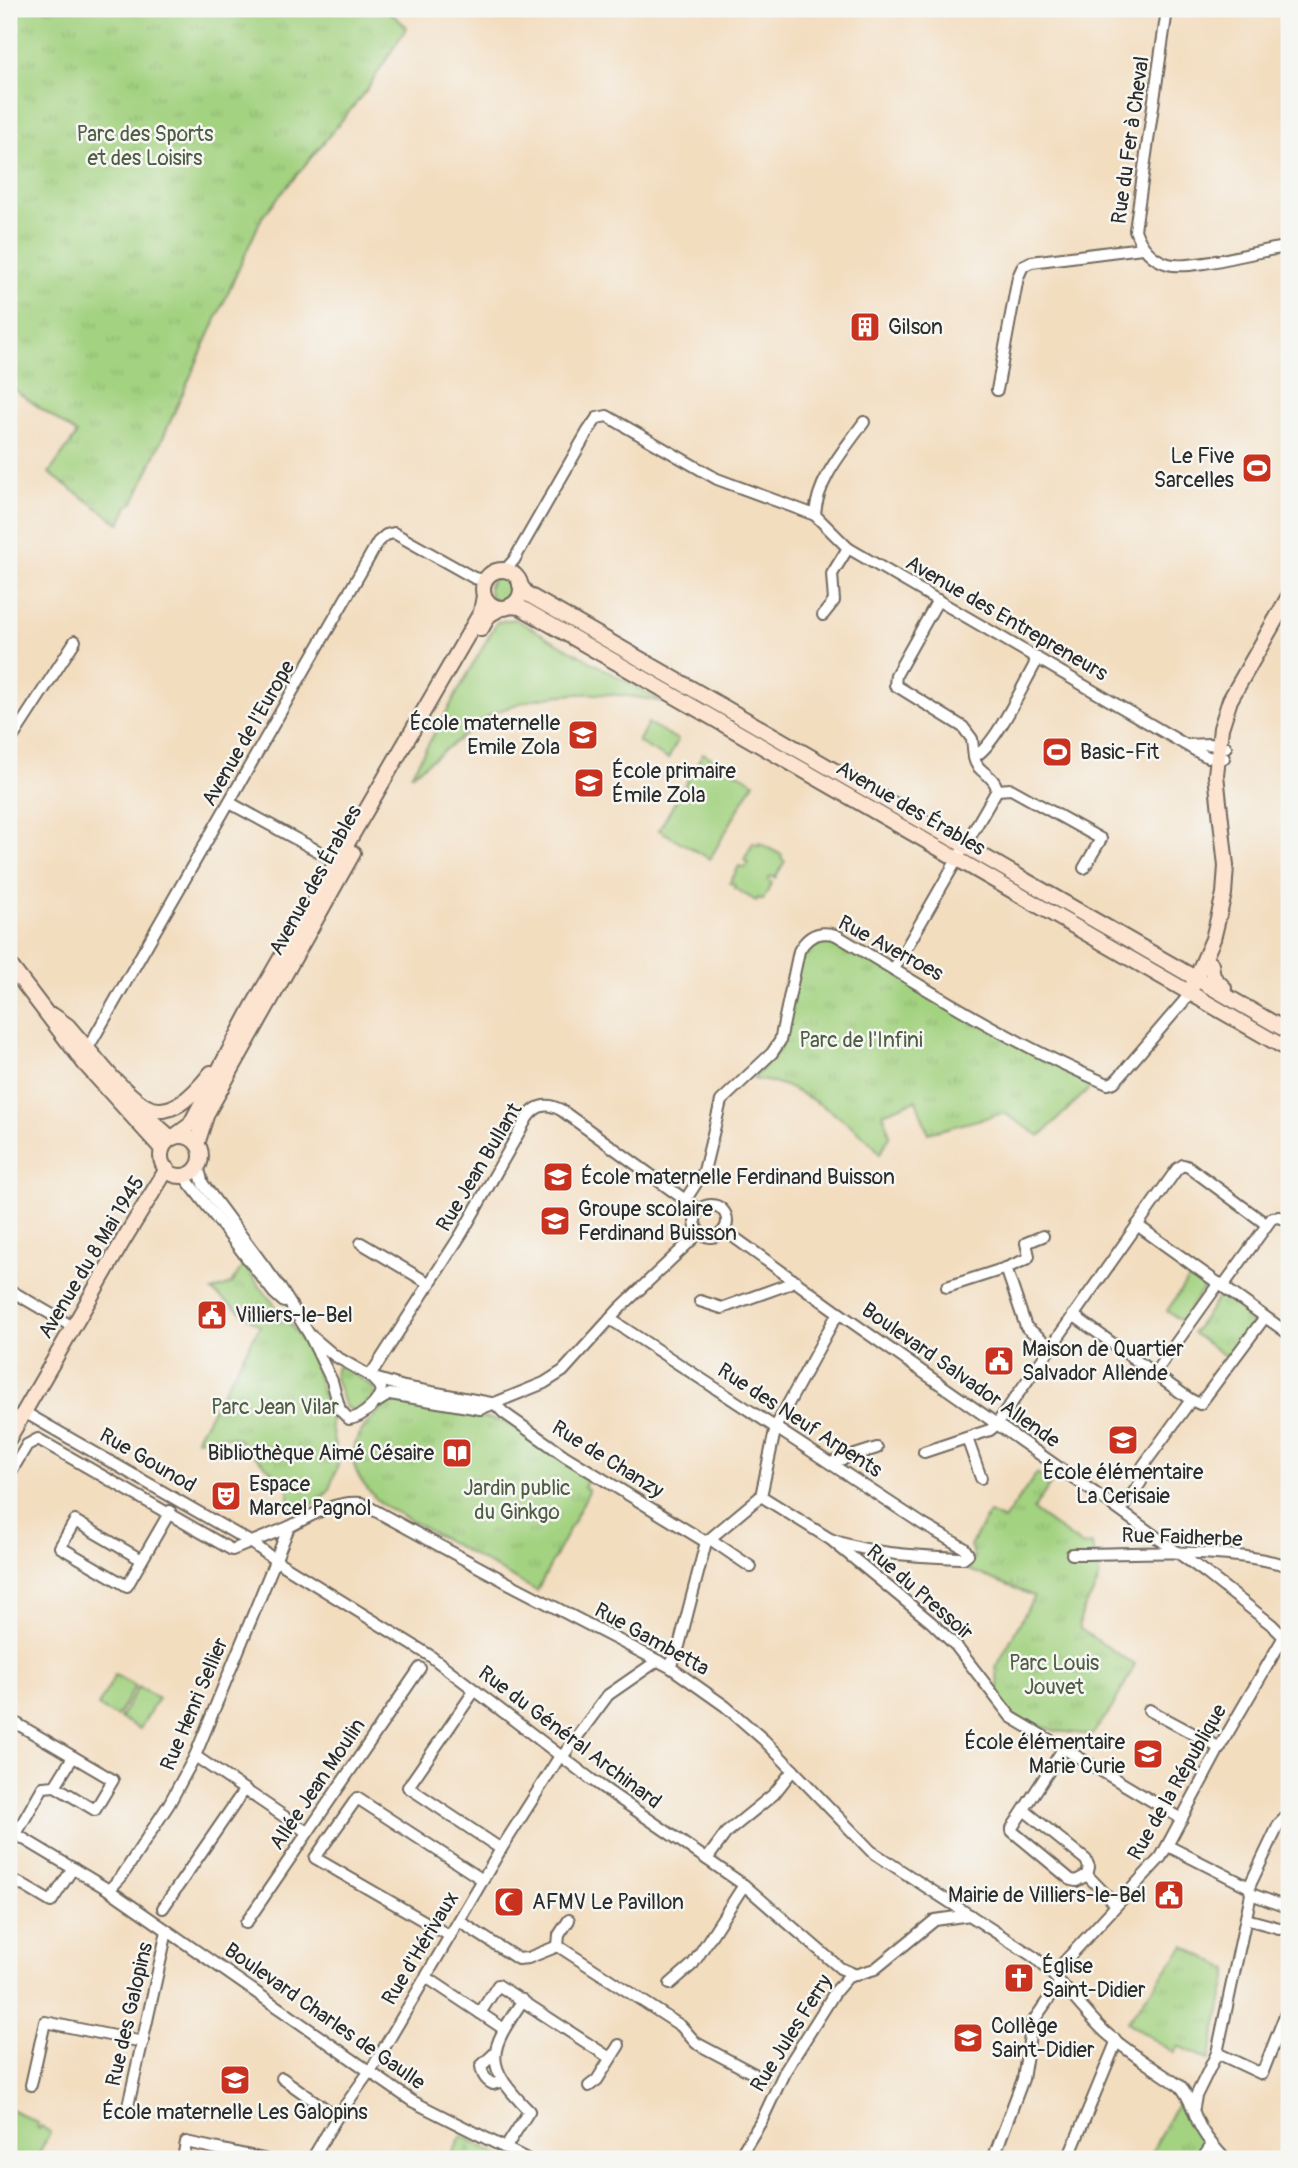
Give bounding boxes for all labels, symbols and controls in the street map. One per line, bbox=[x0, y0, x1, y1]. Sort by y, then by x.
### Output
street label: Rue du Fer à Cheval bbox=[1105, 55, 1156, 226]
park label: Parc des Sports et des Loisirs bbox=[77, 121, 214, 172]
building icon: Gilson bbox=[848, 310, 882, 344]
place label: Gilson bbox=[888, 314, 943, 341]
place label: Le Five Sarcelles bbox=[1154, 443, 1235, 494]
sports icon: Le Five Sarcelles bbox=[1240, 451, 1274, 485]
street label: Avenue des Entrepreneurs bbox=[901, 549, 1113, 688]
street label: Avenue de l'Europe bbox=[196, 655, 301, 811]
place label: École maternelle Emile Zola bbox=[410, 710, 561, 761]
school or university icon: École maternelle Emile Zola bbox=[566, 718, 600, 752]
sports icon: Basic-Fit bbox=[1040, 735, 1074, 769]
place label: Basic-Fit bbox=[1080, 739, 1160, 766]
street label: Avenue des Érables bbox=[831, 755, 991, 862]
place label: École primaire Émile Zola bbox=[612, 758, 736, 809]
school or university icon: École primaire Émile Zola bbox=[572, 766, 606, 800]
street label: Avenue des Érables bbox=[263, 800, 368, 960]
street label: Rue Averroes bbox=[833, 909, 949, 988]
park label: Parc de l'Infini bbox=[799, 1027, 923, 1054]
street label: Rue Jean Bullant bbox=[430, 1098, 529, 1237]
school or university icon: École maternelle Ferdinand Buisson bbox=[541, 1160, 575, 1194]
place label: École maternelle Ferdinand Buisson bbox=[581, 1164, 895, 1191]
street label: Avenue du 8 Mai 1945 bbox=[32, 1171, 151, 1344]
place label: Groupe scolaire Ferdinand Buisson bbox=[578, 1196, 737, 1247]
school or university icon: Groupe scolaire Ferdinand Buisson bbox=[538, 1204, 572, 1238]
street label: Boulevard Salvador Allende bbox=[856, 1297, 1066, 1455]
public building icon: Villiers-le-Bel bbox=[195, 1298, 229, 1332]
place label: Villiers-le-Bel bbox=[235, 1302, 353, 1329]
place label: Maison de Quartier Salvador Allende bbox=[1022, 1336, 1184, 1387]
public building icon: Maison de Quartier Salvador Allende bbox=[982, 1344, 1016, 1378]
street label: Rue des Neuf Arpents bbox=[712, 1357, 888, 1484]
park label: Parc Jean Vilar bbox=[211, 1394, 339, 1421]
street label: Rue de Chanzy bbox=[547, 1414, 669, 1504]
street label: Rue Gounod bbox=[95, 1422, 201, 1499]
school or university icon: École élémentaire La Cerisaie bbox=[1106, 1423, 1140, 1457]
library icon: Bibliothèque Aimé Césaire bbox=[440, 1436, 474, 1470]
place label: Bibliothèque Aimé Césaire bbox=[208, 1440, 435, 1467]
place label: École élémentaire La Cerisaie bbox=[1043, 1459, 1204, 1510]
place label: Espace Marcel Pagnol bbox=[249, 1471, 372, 1522]
park label: Jardin public du Ginkgo bbox=[463, 1475, 571, 1526]
theatre icon: Espace Marcel Pagnol bbox=[209, 1479, 243, 1513]
street label: Rue Faidherbe bbox=[1121, 1522, 1244, 1553]
street label: Rue du Pressoir bbox=[861, 1539, 979, 1646]
street label: Rue Gambetta bbox=[590, 1597, 714, 1682]
street label: Rue Henri Sellier bbox=[154, 1633, 235, 1775]
park label: Parc Louis Jouvet bbox=[1009, 1650, 1100, 1701]
street label: Rue du Général Archinard bbox=[473, 1660, 667, 1815]
street label: Rue de la République bbox=[1122, 1699, 1233, 1865]
street label: Allée Jean Moulin bbox=[263, 1713, 371, 1855]
place label: École élémentaire Marie Curie bbox=[964, 1729, 1126, 1780]
school or university icon: École élémentaire Marie Curie bbox=[1131, 1737, 1165, 1771]
public building icon: Mairie de Villiers-le-Bel bbox=[1152, 1878, 1186, 1912]
place label: Mairie de Villiers-le-Bel bbox=[948, 1882, 1146, 1909]
mosque icon: AFMV Le Pavillon bbox=[492, 1885, 526, 1919]
street label: Rue d'Hérivaux bbox=[376, 1886, 465, 2010]
place label: AFMV Le Pavillon bbox=[532, 1889, 684, 1916]
street label: Boulevard Charles de Gaulle bbox=[219, 1937, 431, 2096]
street label: Rue des Galopins bbox=[100, 1939, 159, 2089]
place label: Église Saint-Didier bbox=[1042, 1953, 1146, 2004]
church icon: Église Saint-Didier bbox=[1002, 1961, 1036, 1995]
street label: Rue Jules Ferry bbox=[745, 1969, 838, 2097]
place label: Collège Saint-Didier bbox=[991, 2013, 1095, 2064]
school or university icon: Collège Saint-Didier bbox=[951, 2021, 985, 2055]
school or university icon: École maternelle Les Galopins bbox=[218, 2063, 252, 2097]
place label: École maternelle Les Galopins bbox=[102, 2099, 368, 2126]

